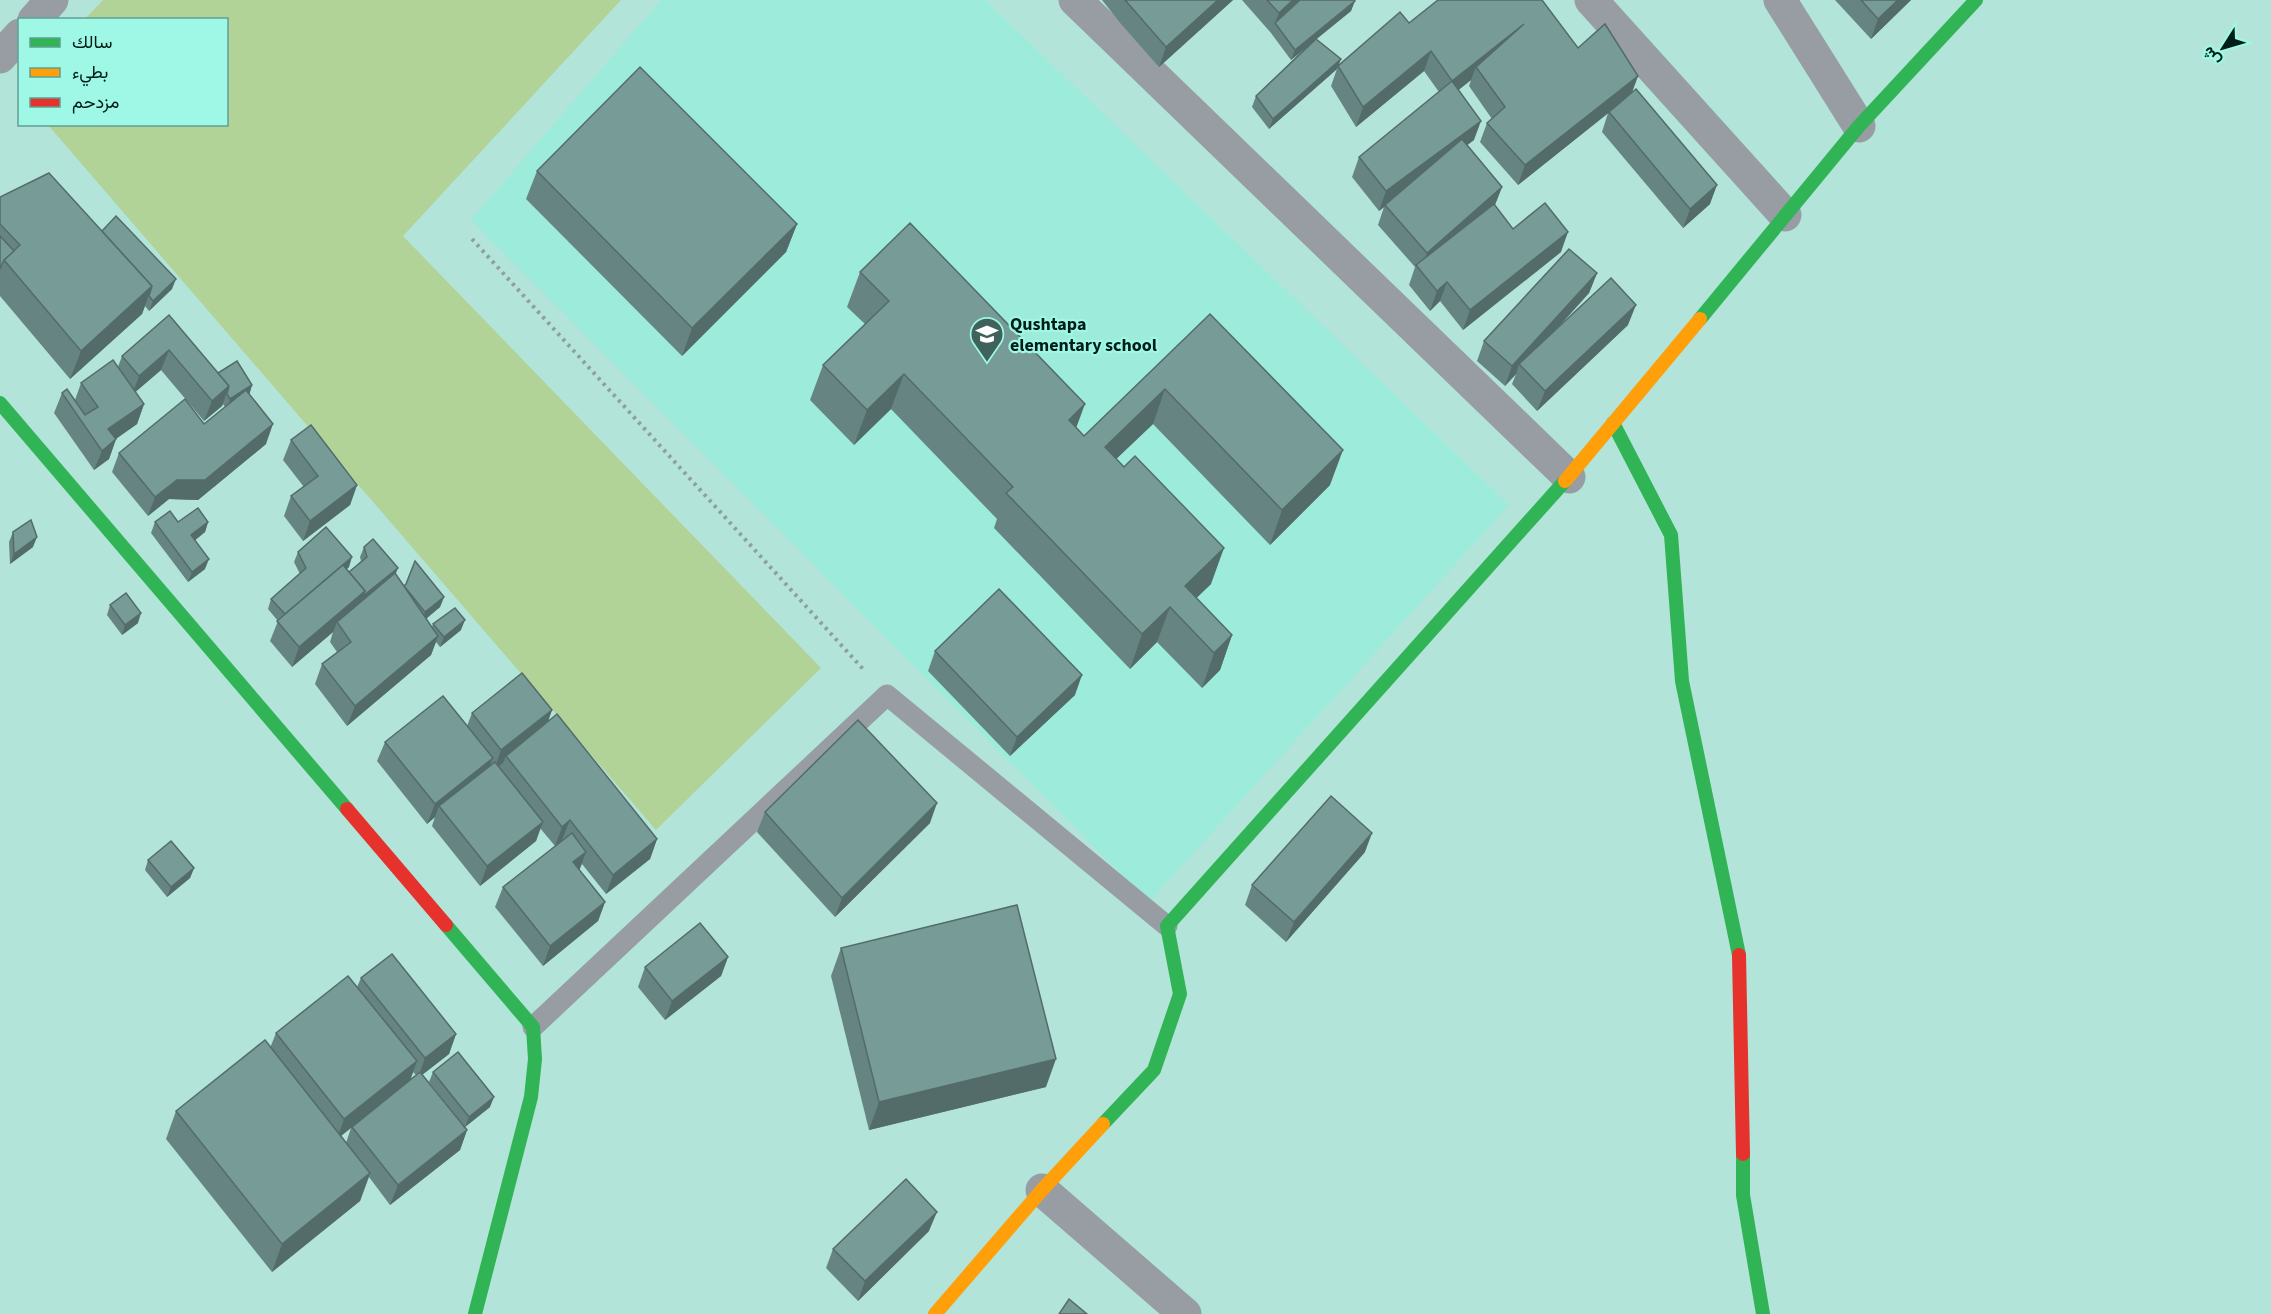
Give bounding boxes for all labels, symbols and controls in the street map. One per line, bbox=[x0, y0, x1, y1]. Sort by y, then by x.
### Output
legend bbox=[18, 18, 228, 126]
north arrow bbox=[2193, 18, 2253, 78]
text: سالك bbox=[72, 30, 112, 55]
text: ش bbox=[2197, 42, 2226, 71]
text: بطيء bbox=[72, 60, 108, 87]
text: مزدحم bbox=[72, 90, 119, 115]
place label: Qushtapa elementary school bbox=[1010, 312, 1157, 358]
school or university icon: Qushtapa elementary school bbox=[969, 316, 1005, 363]

